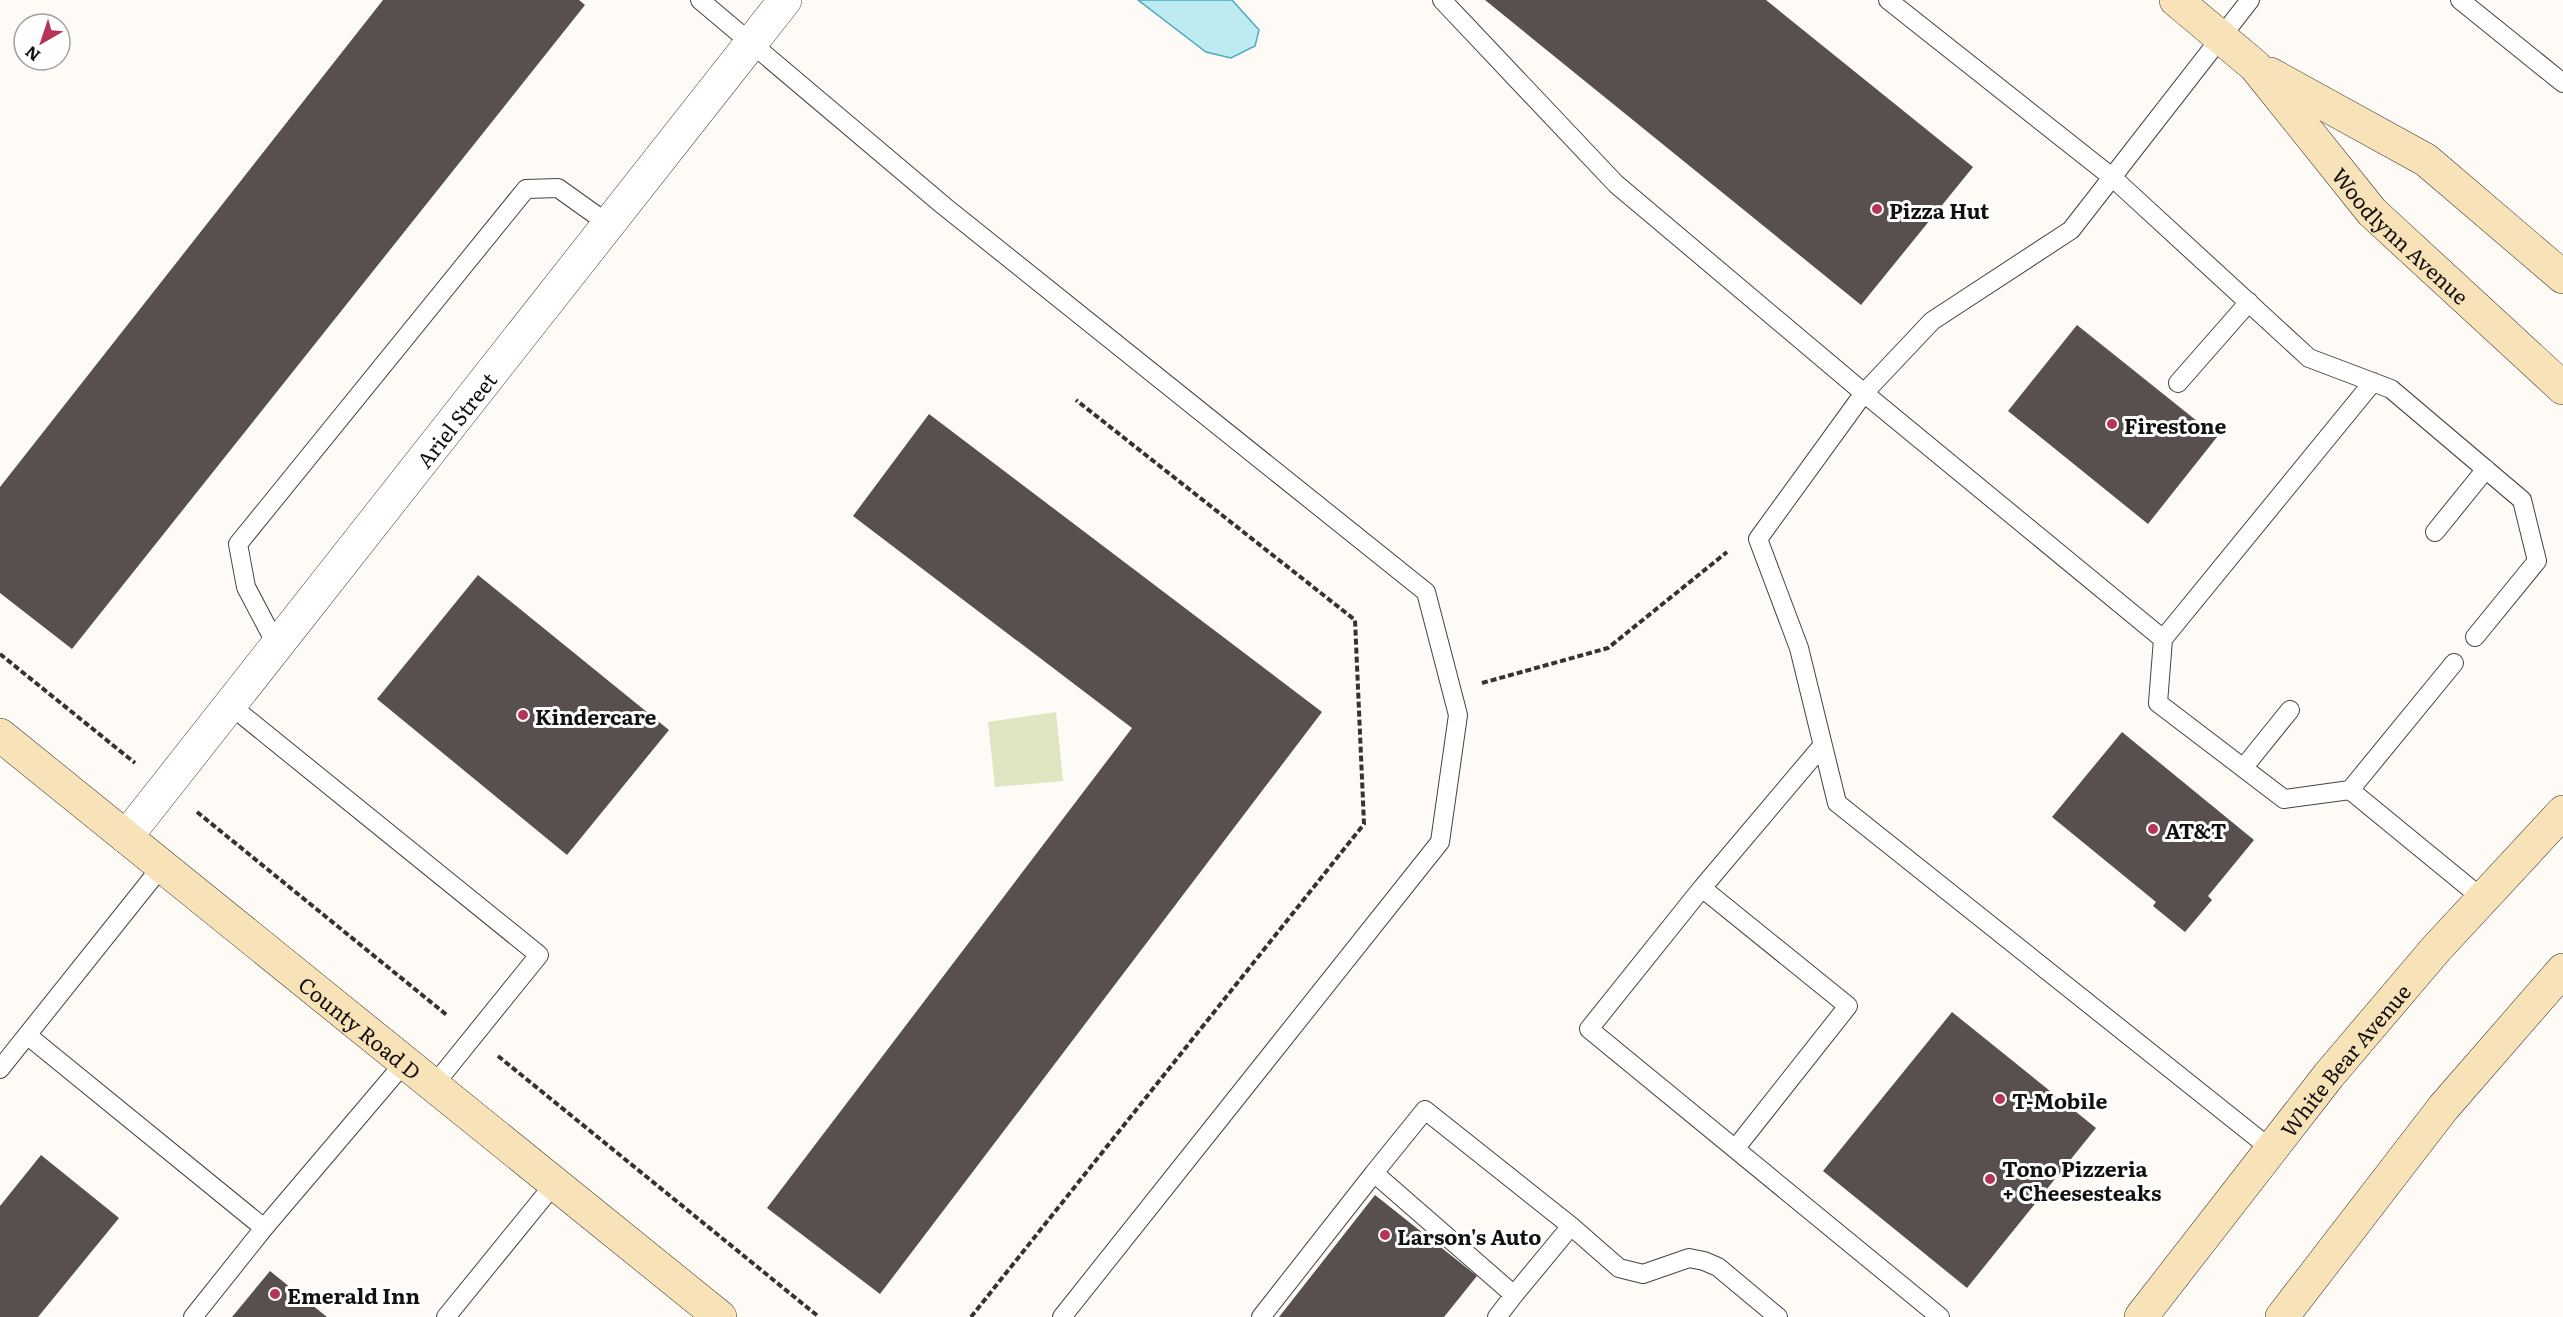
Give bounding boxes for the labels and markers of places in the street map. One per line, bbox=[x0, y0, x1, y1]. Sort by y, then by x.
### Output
place label: Pizza Hut bbox=[1889, 194, 1990, 225]
marker: Pizza Hut bbox=[1870, 202, 1884, 216]
place label: Firestone bbox=[2124, 409, 2227, 440]
marker: Firestone bbox=[2105, 417, 2119, 431]
place label: Kindercare bbox=[535, 700, 657, 731]
marker: Kindercare bbox=[516, 708, 530, 722]
place label: AT&T bbox=[2165, 814, 2227, 845]
marker: AT&T bbox=[2146, 822, 2160, 836]
place label: T-Mobile bbox=[2012, 1084, 2107, 1115]
marker: T-Mobile bbox=[1993, 1092, 2007, 1106]
place label: Tono Pizzeria + Cheesesteaks bbox=[2002, 1152, 2161, 1207]
marker: Tono Pizzeria + Cheesesteaks bbox=[1983, 1172, 1997, 1186]
place label: Larson's Auto bbox=[1397, 1220, 1541, 1251]
marker: Larson's Auto bbox=[1378, 1228, 1392, 1242]
place label: Emerald Inn bbox=[287, 1279, 421, 1310]
marker: Emerald Inn bbox=[268, 1287, 282, 1301]

